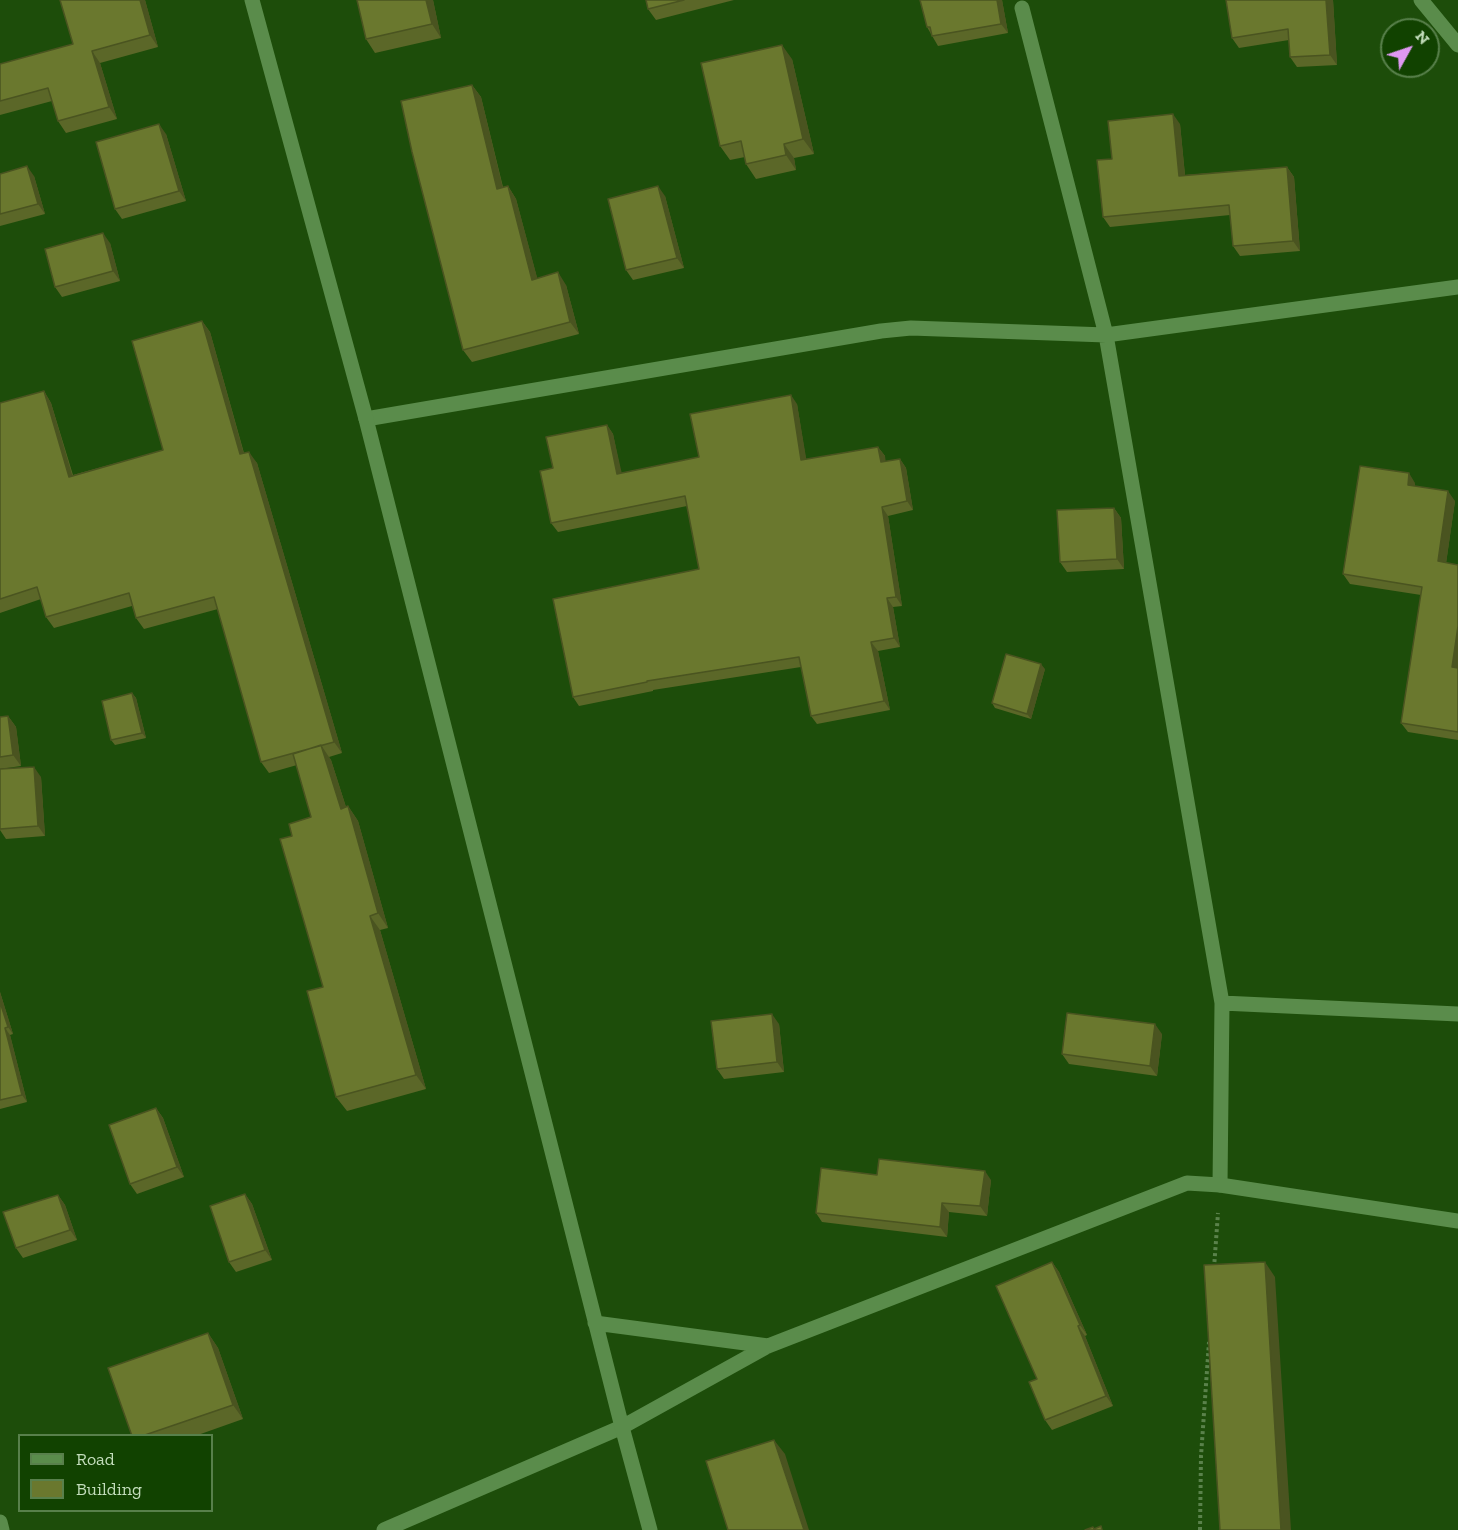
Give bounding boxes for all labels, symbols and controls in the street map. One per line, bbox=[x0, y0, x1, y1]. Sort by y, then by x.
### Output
north arrow bbox=[1380, 18, 1440, 78]
text: N bbox=[1411, 27, 1434, 48]
legend bbox=[18, 1434, 213, 1512]
text: Road bbox=[76, 1448, 115, 1470]
text: Building bbox=[76, 1478, 142, 1500]

